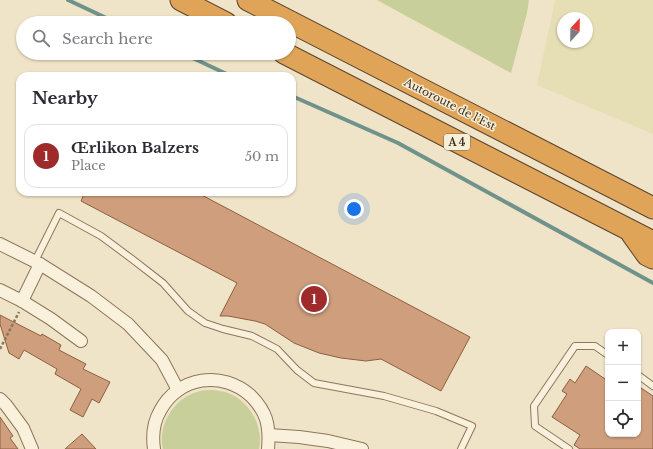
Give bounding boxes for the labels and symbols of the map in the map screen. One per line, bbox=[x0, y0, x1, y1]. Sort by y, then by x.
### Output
north arrow bbox=[557, 12, 593, 48]
street label: Autoroute de l’Est bbox=[401, 74, 499, 133]
road number: A 4 bbox=[444, 134, 470, 150]
your location bbox=[344, 199, 364, 219]
pin: 1 bbox=[301, 284, 327, 314]

